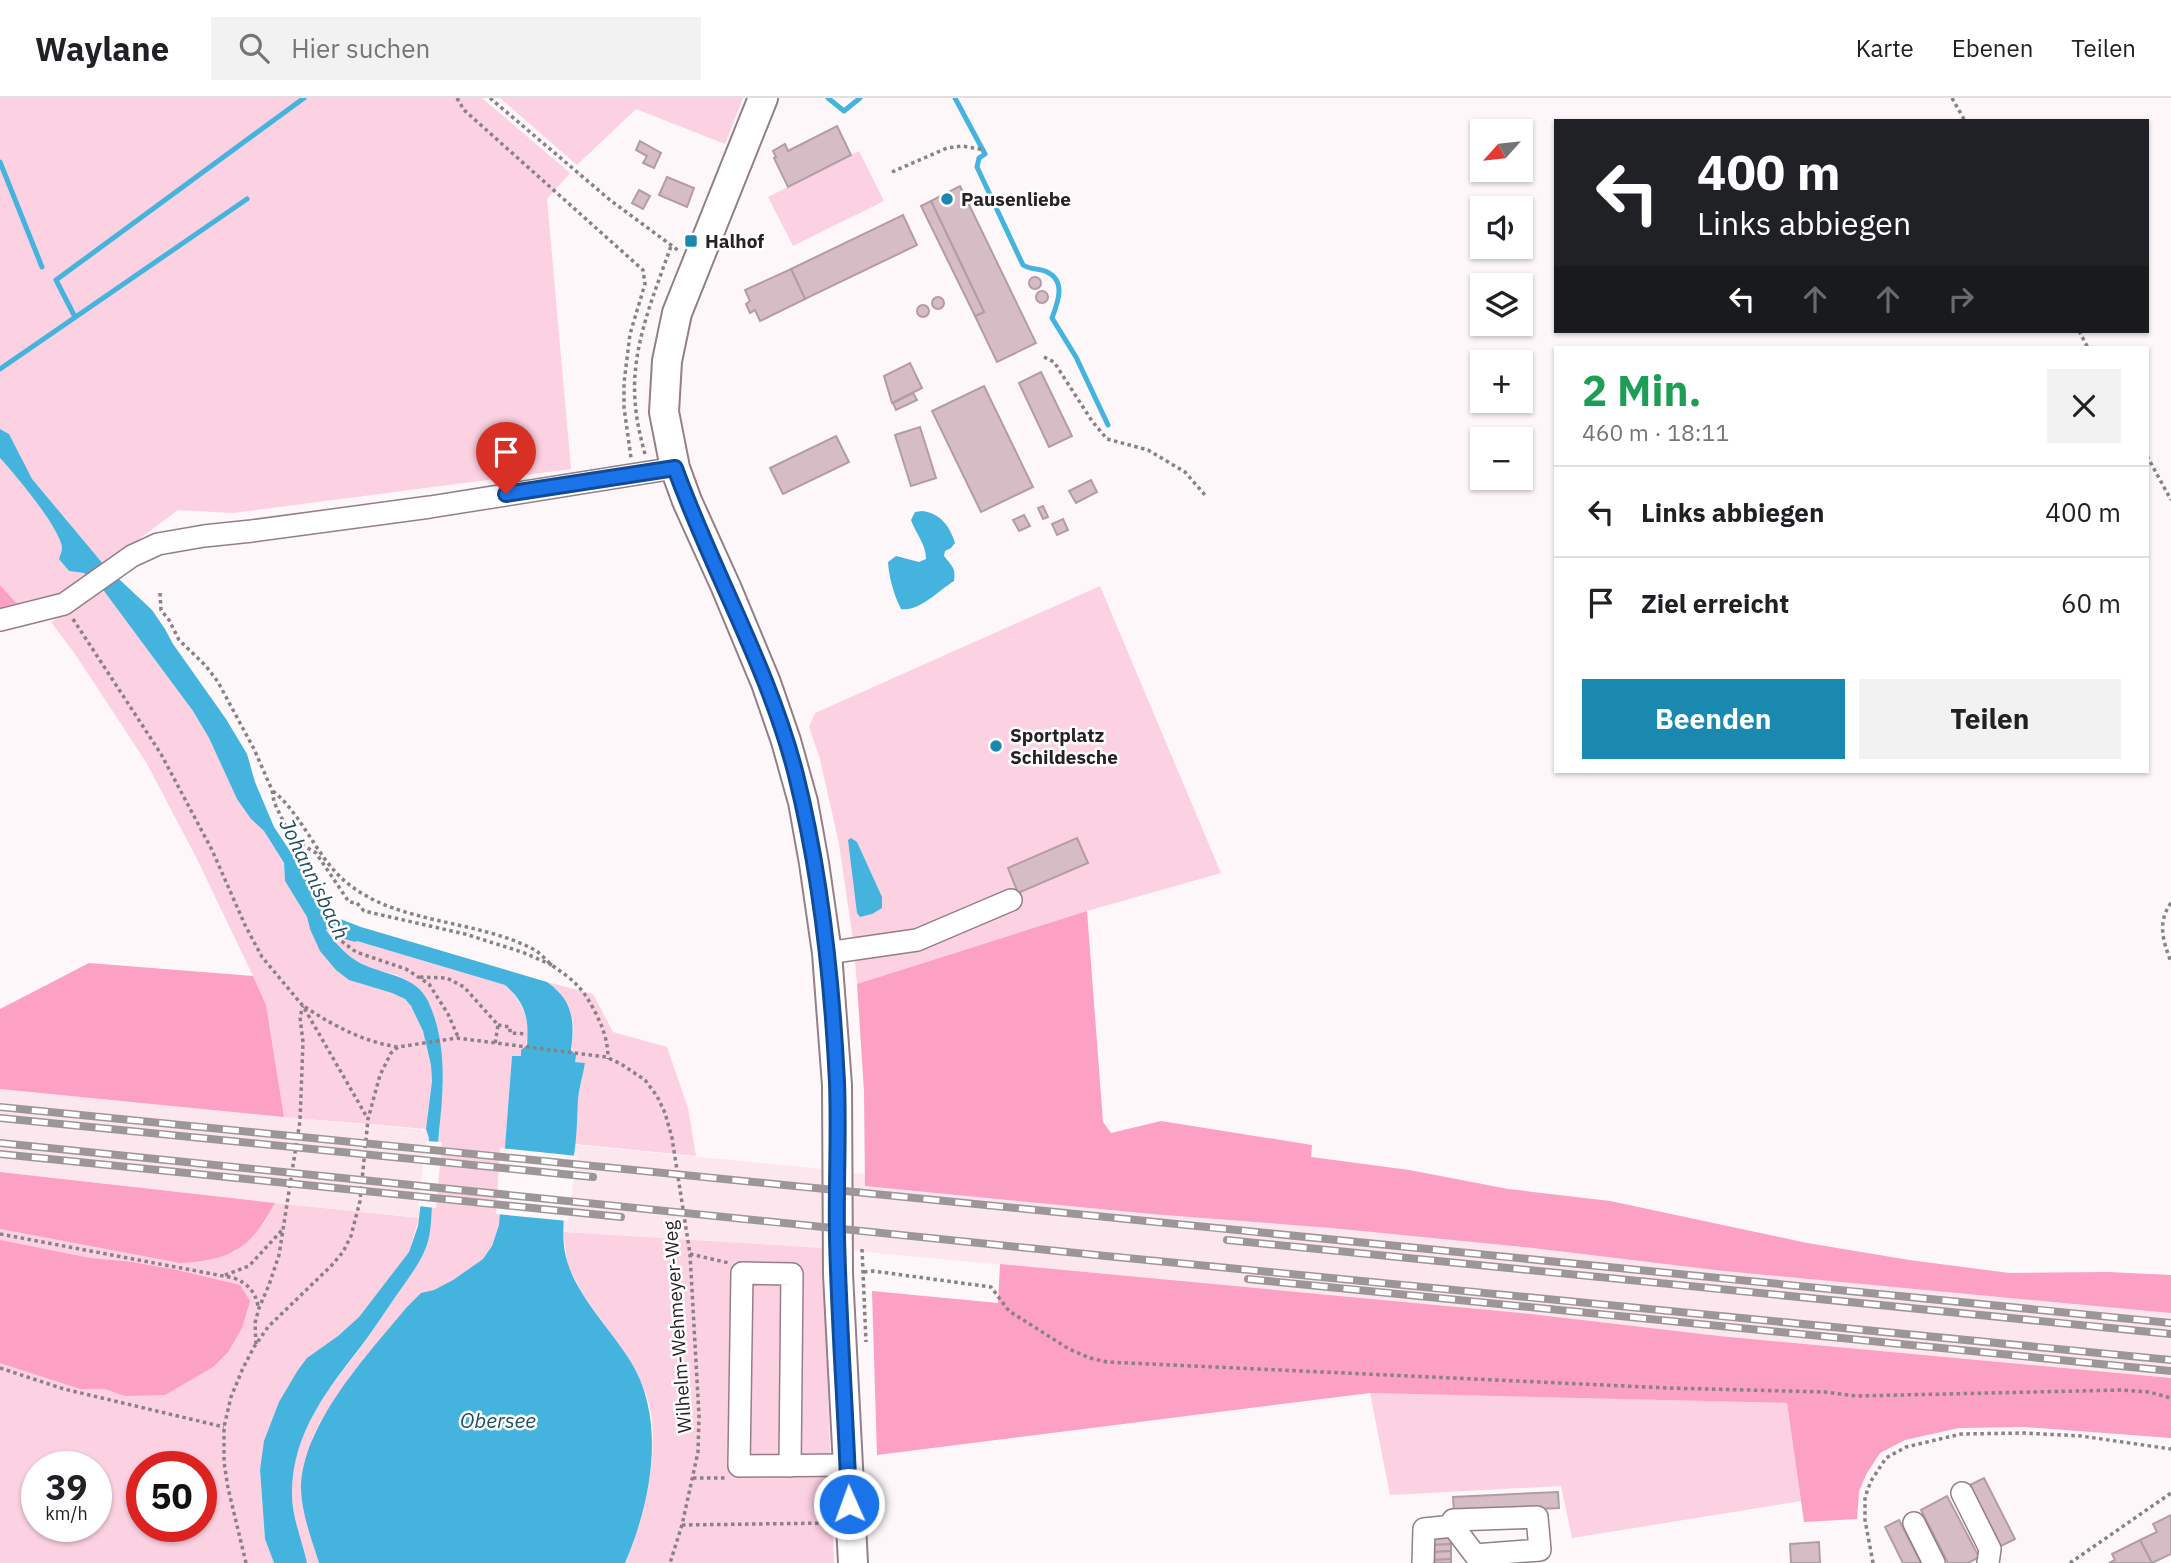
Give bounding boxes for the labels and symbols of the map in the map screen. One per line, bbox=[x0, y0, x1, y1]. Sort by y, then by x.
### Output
north arrow bbox=[1470, 119, 1533, 182]
place label: Pausenliebe bbox=[961, 187, 1071, 211]
marker: Pausenliebe bbox=[939, 191, 955, 207]
place label: Halhof bbox=[705, 229, 764, 253]
marker: Halhof bbox=[683, 233, 699, 249]
pin bbox=[476, 422, 536, 494]
place label: Sportplatz Schildesche bbox=[1010, 723, 1118, 769]
marker: Sportplatz Schildesche bbox=[988, 738, 1004, 754]
water label: Johannisbach bbox=[273, 813, 356, 944]
street label: Wilhelm-Wehmeyer-Weg bbox=[658, 1220, 696, 1434]
water label: Obersee bbox=[460, 1406, 536, 1434]
speed limit sign: 50 bbox=[126, 1451, 217, 1542]
position arrow bbox=[812, 1467, 886, 1541]

